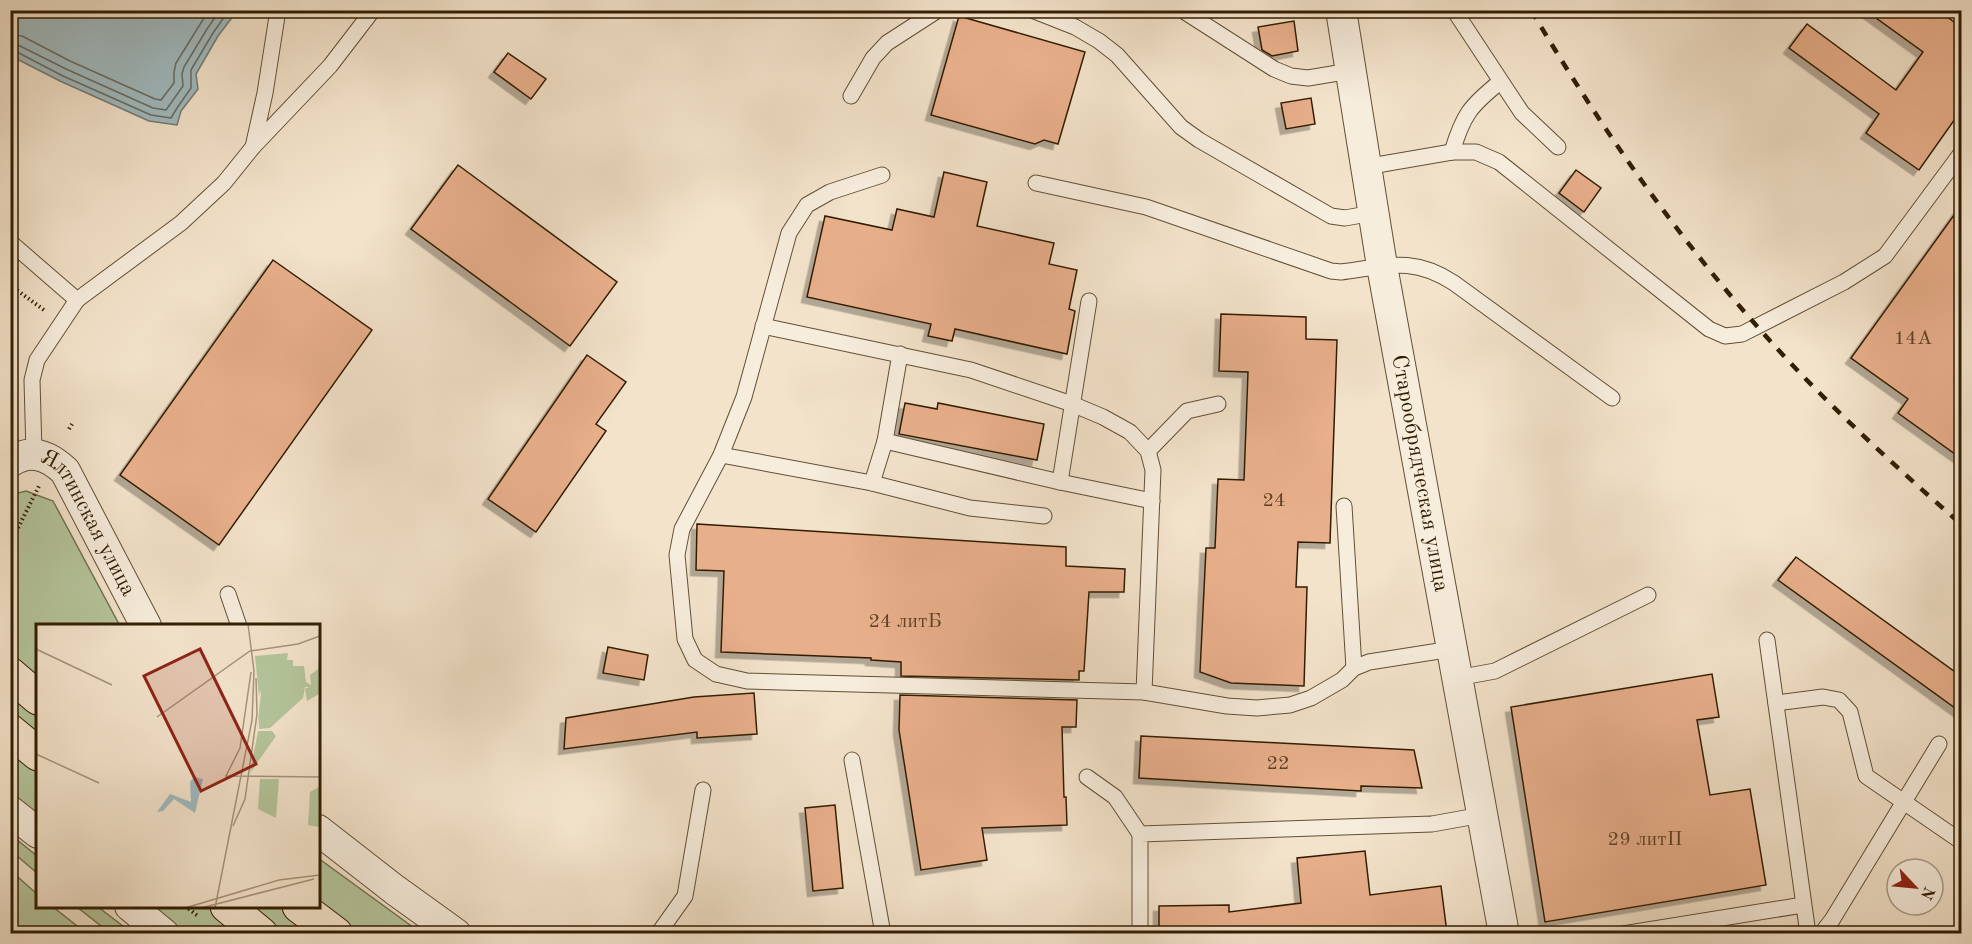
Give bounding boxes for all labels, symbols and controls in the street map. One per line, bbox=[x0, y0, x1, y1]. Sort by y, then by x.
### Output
house number: 14А bbox=[1894, 329, 1932, 349]
street label: Старообрядческая улица bbox=[1387, 353, 1452, 594]
street label: Ялтинская улица bbox=[37, 446, 139, 600]
house number: 24 bbox=[1262, 491, 1286, 511]
house number: 24 литБ bbox=[868, 612, 942, 632]
inset map bbox=[36, 624, 320, 908]
house number: 22 bbox=[1266, 754, 1290, 774]
house number: 29 литП bbox=[1608, 830, 1682, 850]
north arrow bbox=[1885, 857, 1945, 917]
text: N bbox=[1916, 884, 1937, 902]

